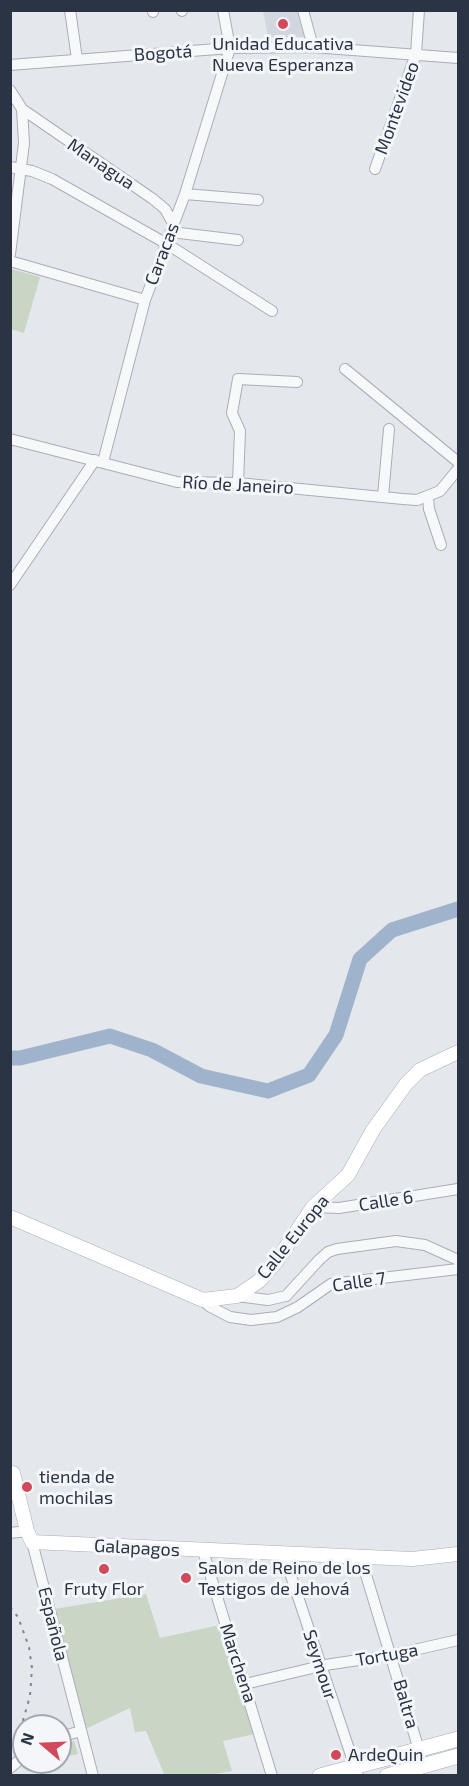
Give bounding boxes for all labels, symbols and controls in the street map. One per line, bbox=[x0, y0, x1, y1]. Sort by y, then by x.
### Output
marker: Unidad Educativa Nueva Esperanza bbox=[276, 17, 290, 31]
place label: Unidad Educativa Nueva Esperanza bbox=[212, 33, 354, 76]
street label: Bogotá bbox=[133, 40, 193, 66]
street label: Montevideo bbox=[370, 59, 424, 157]
street label: Managua bbox=[63, 134, 139, 194]
street label: Caracas bbox=[140, 220, 184, 288]
street label: Río de Janeiro bbox=[182, 471, 294, 499]
street label: Calle 6 bbox=[357, 1186, 415, 1216]
street label: Calle Europa bbox=[252, 1190, 334, 1284]
street label: Calle 7 bbox=[331, 1268, 387, 1296]
place label: tienda de mochilas bbox=[39, 1466, 115, 1508]
marker: tienda de mochilas bbox=[20, 1480, 34, 1494]
street label: Galapagos bbox=[93, 1535, 181, 1561]
place label: Salon de Reino de los Testigos de Jehová bbox=[198, 1557, 371, 1600]
marker: Fruty Flor bbox=[97, 1562, 111, 1576]
marker: Salon de Reino de los Testigos de Jehová bbox=[179, 1571, 193, 1585]
place label: Fruty Flor bbox=[64, 1578, 144, 1600]
street label: Española bbox=[33, 1585, 73, 1663]
street label: Marchena bbox=[215, 1621, 261, 1705]
street label: Seymour bbox=[298, 1627, 342, 1703]
street label: Tortuga bbox=[354, 1639, 420, 1671]
street label: Baltra bbox=[389, 1677, 423, 1731]
north arrow bbox=[12, 1714, 72, 1774]
text: N bbox=[16, 1730, 37, 1747]
place label: ArdeQuin bbox=[348, 1744, 423, 1766]
marker: ArdeQuin bbox=[329, 1748, 343, 1762]

